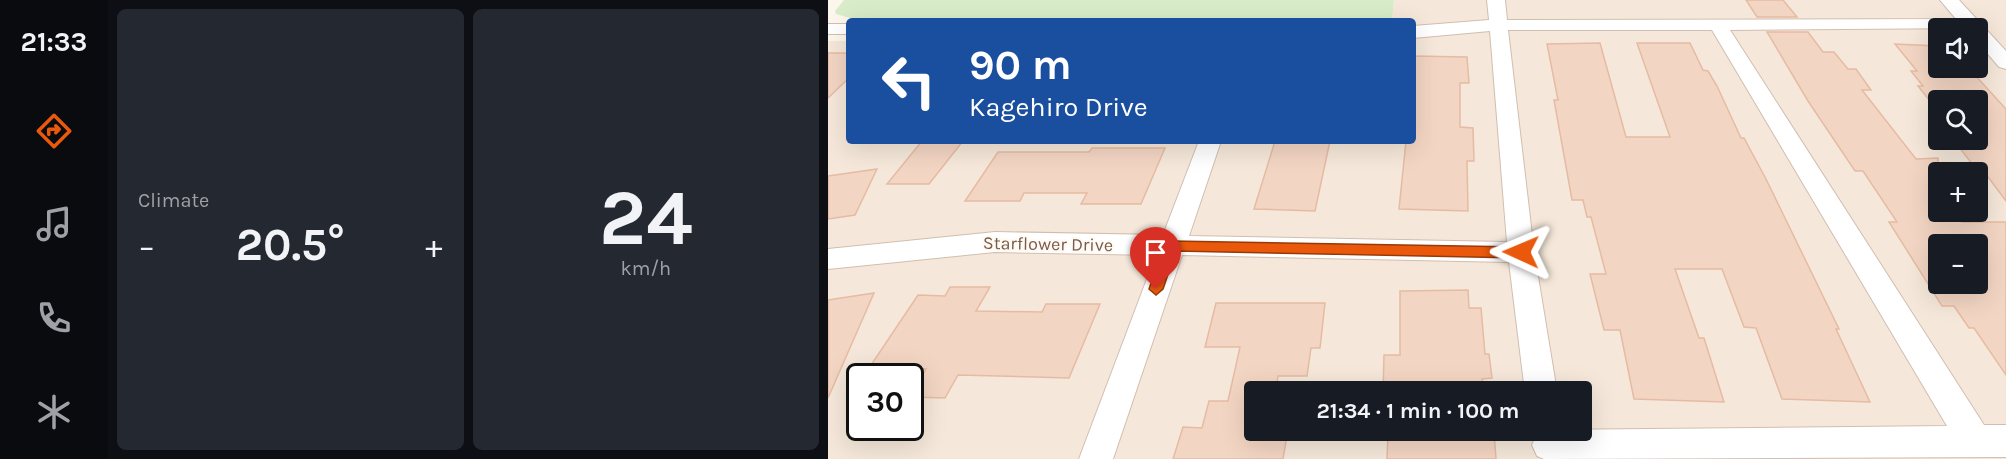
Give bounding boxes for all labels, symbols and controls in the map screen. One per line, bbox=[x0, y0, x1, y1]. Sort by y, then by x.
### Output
map controls bbox=[1928, 18, 1988, 294]
button: sound bbox=[1928, 18, 1988, 78]
text: 21:33 bbox=[21, 26, 87, 58]
text: 90 m bbox=[969, 40, 1072, 90]
icon: left bbox=[870, 42, 948, 120]
button: search bbox=[1928, 90, 1988, 150]
text: Kagehiro Drive bbox=[969, 91, 1148, 123]
icon: directions bbox=[33, 110, 75, 152]
button: + bbox=[1928, 162, 1988, 222]
text: 24 bbox=[599, 172, 693, 264]
text: Climate bbox=[138, 189, 209, 212]
icon: music bbox=[33, 203, 75, 245]
text: 20.5° bbox=[236, 219, 345, 271]
position arrow bbox=[1489, 220, 1553, 284]
text: − bbox=[138, 227, 155, 265]
text: + bbox=[425, 227, 442, 265]
pin bbox=[1130, 227, 1181, 289]
street label: Starflower Drive bbox=[983, 232, 1113, 256]
button: − bbox=[1928, 234, 1988, 294]
icon: arrive bbox=[1139, 236, 1172, 269]
text: km/h bbox=[620, 257, 671, 280]
icon: phone bbox=[33, 297, 75, 339]
speed limit sign: 30 bbox=[846, 363, 924, 441]
icon: climate bbox=[33, 391, 75, 433]
text: 21:34 · 1 min · 100 m bbox=[1317, 398, 1519, 424]

